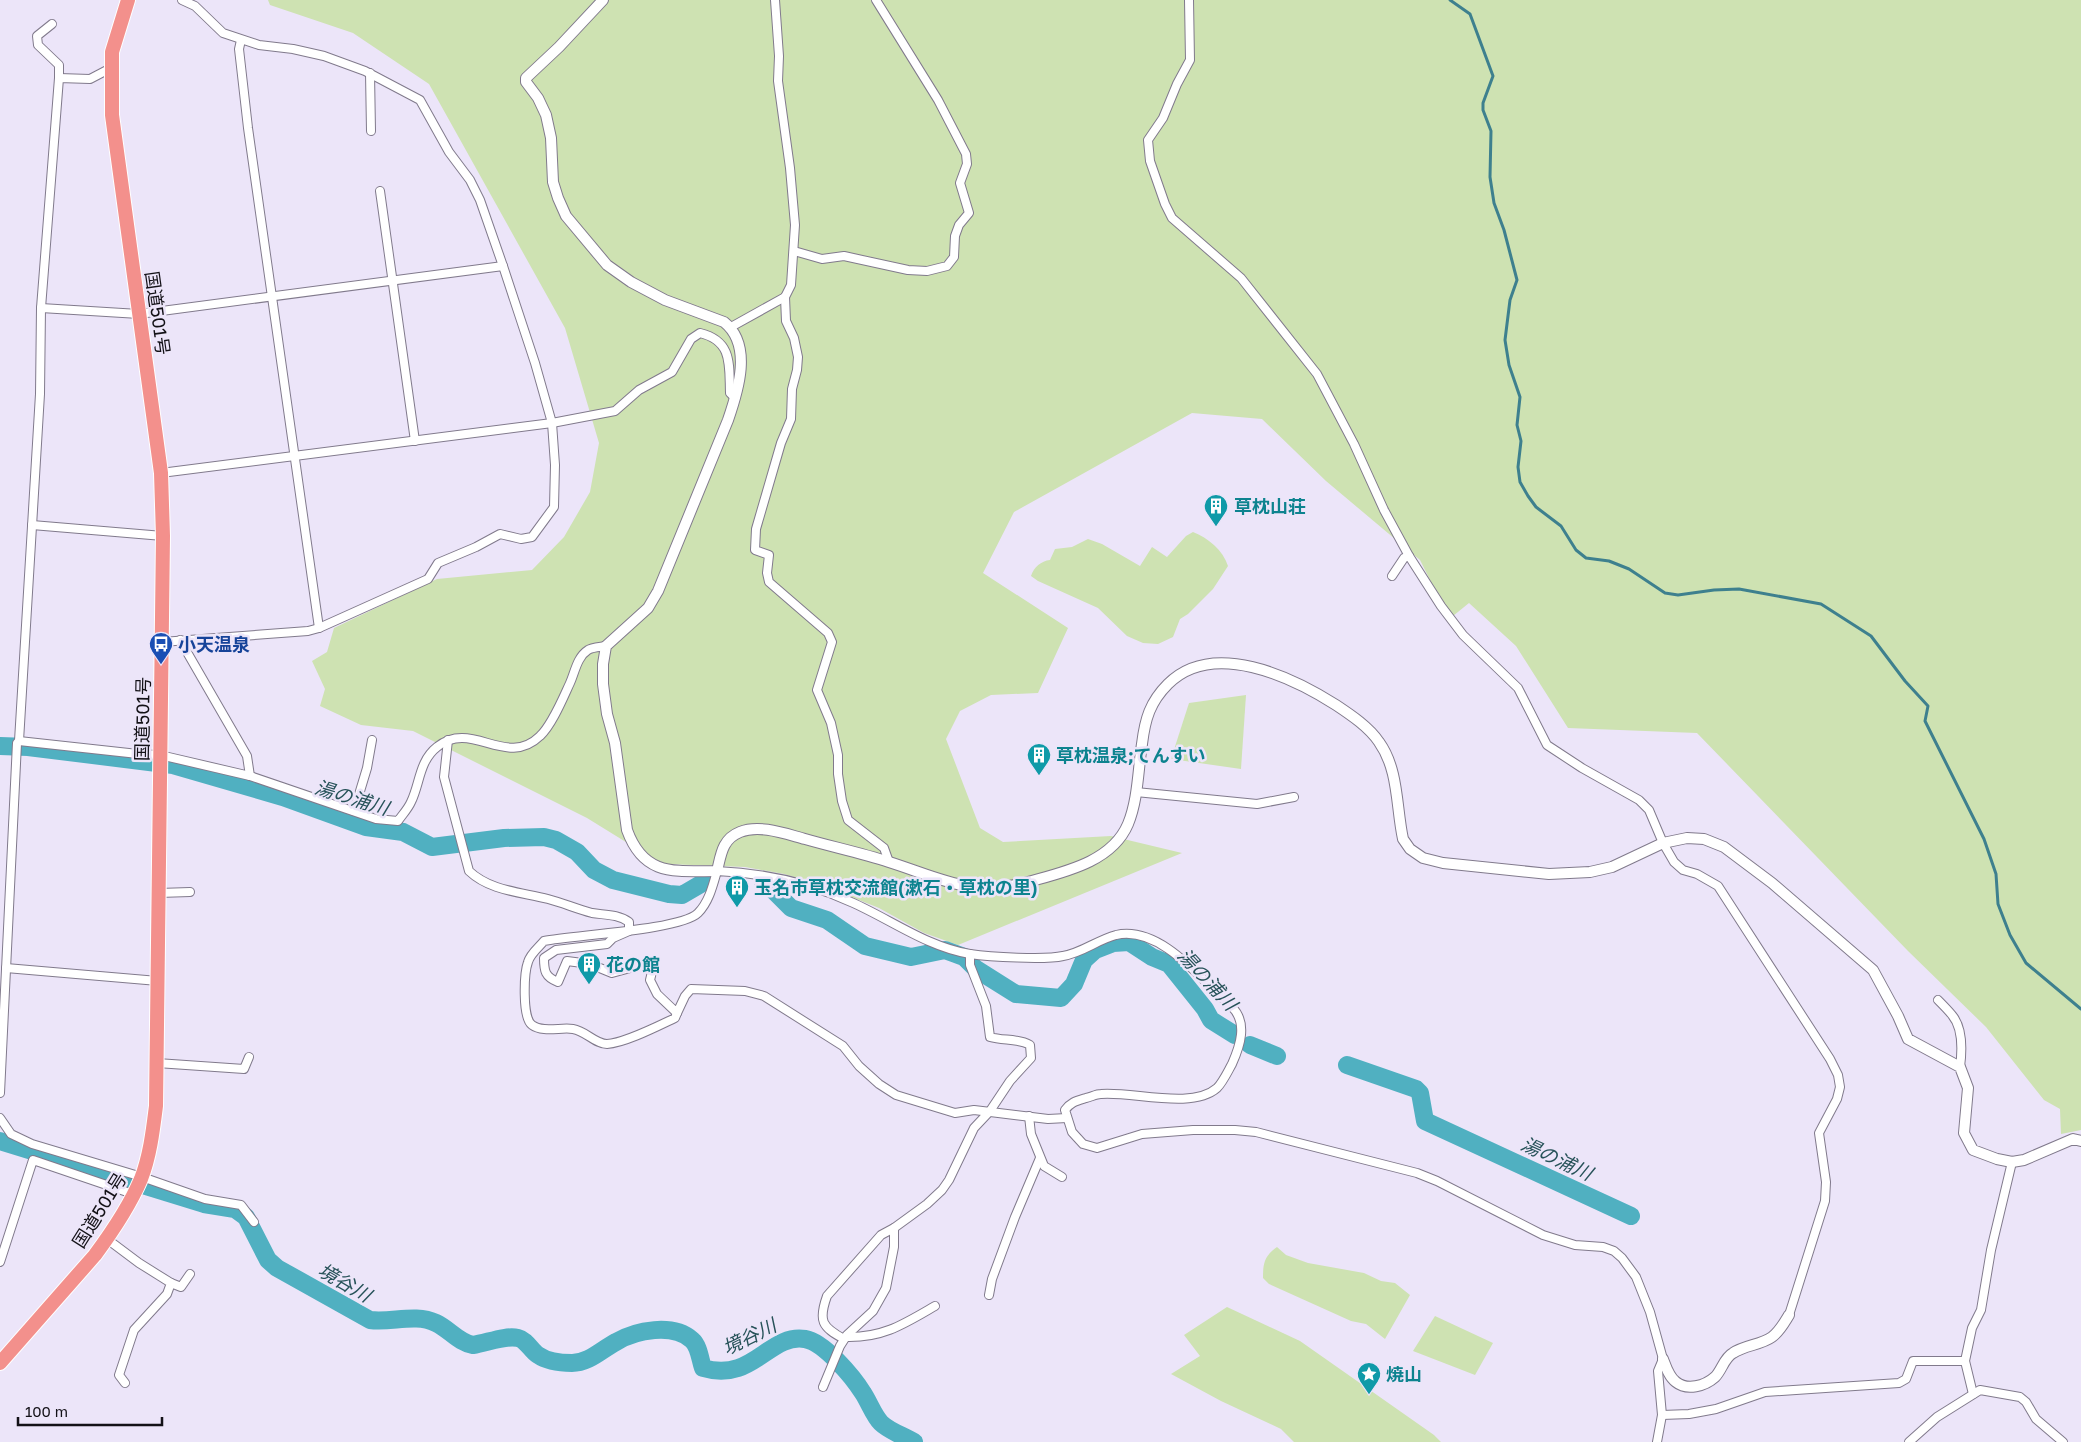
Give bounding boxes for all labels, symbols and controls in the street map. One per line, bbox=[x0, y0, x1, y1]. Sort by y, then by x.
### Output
street label: 国道501号 bbox=[141, 270, 175, 356]
building icon: 草枕山荘 bbox=[1203, 493, 1229, 527]
place label: 草枕山荘 bbox=[1234, 495, 1306, 517]
bus stop icon: 小天温泉 bbox=[148, 631, 174, 665]
place label: 小天温泉 bbox=[178, 633, 250, 655]
street label: 国道501号 bbox=[130, 677, 154, 761]
building icon: 草枕温泉;てんすい bbox=[1026, 742, 1052, 776]
place label: 草枕温泉;てんすい bbox=[1056, 744, 1205, 766]
water label: 湯の浦川 bbox=[312, 775, 394, 820]
building icon: 玉名市草枕交流館(漱石・草枕の里) bbox=[724, 874, 750, 908]
place label: 玉名市草枕交流館(漱石・草枕の里) bbox=[754, 876, 1038, 898]
water label: 湯の浦川 bbox=[1174, 943, 1244, 1016]
building icon: 花の館 bbox=[576, 951, 602, 985]
place label: 花の館 bbox=[606, 953, 660, 975]
water label: 湯の浦川 bbox=[1518, 1132, 1598, 1185]
street label: 国道501号 bbox=[67, 1168, 131, 1252]
water label: 境谷川 bbox=[315, 1258, 377, 1307]
water label: 境谷川 bbox=[718, 1312, 781, 1359]
place icon: 焼山 bbox=[1356, 1361, 1382, 1395]
place label: 焼山 bbox=[1386, 1363, 1422, 1385]
scale bar bbox=[18, 1394, 161, 1426]
text: 100 m bbox=[25, 1402, 68, 1420]

